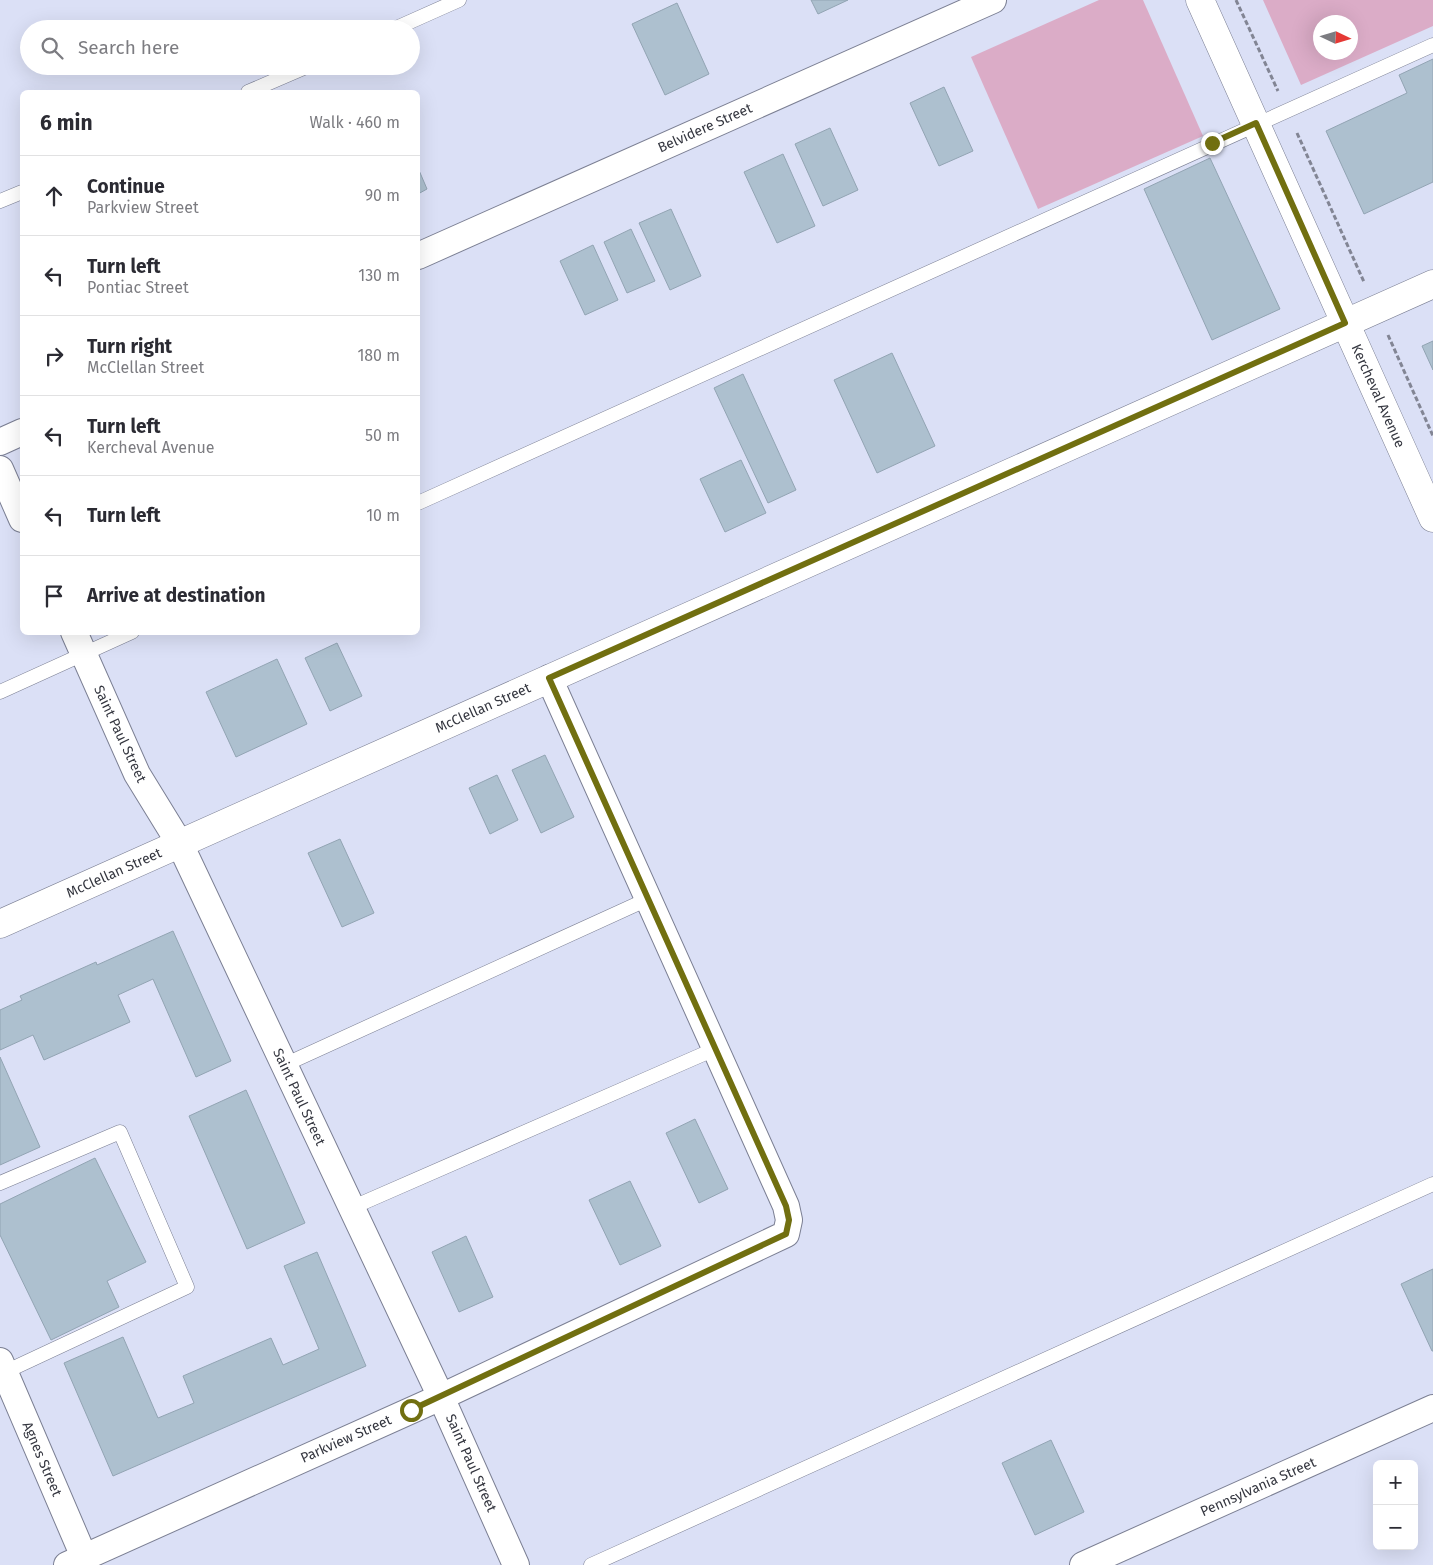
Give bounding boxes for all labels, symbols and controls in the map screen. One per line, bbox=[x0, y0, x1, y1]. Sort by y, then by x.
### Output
north arrow bbox=[1313, 15, 1358, 60]
search box bbox=[20, 20, 420, 75]
icon: search bbox=[38, 34, 66, 62]
text: Search here bbox=[78, 36, 179, 59]
street label: Belvidere Street bbox=[655, 99, 756, 156]
text: 6 min bbox=[40, 110, 93, 136]
text: Walk · 460 m bbox=[310, 113, 400, 132]
route end bbox=[1201, 132, 1224, 155]
text: Continue bbox=[87, 175, 165, 198]
icon: ahead bbox=[40, 182, 68, 210]
text: 90 m bbox=[365, 186, 400, 205]
text: Parkview Street bbox=[87, 198, 199, 217]
text: Turn left bbox=[87, 255, 161, 278]
icon: left bbox=[40, 262, 68, 290]
text: 130 m bbox=[358, 266, 400, 285]
text: Pontiac Street bbox=[87, 278, 189, 297]
text: Turn right bbox=[87, 335, 172, 358]
icon: right bbox=[40, 342, 68, 370]
street label: Kercheval Avenue bbox=[1348, 342, 1408, 450]
text: 180 m bbox=[357, 346, 400, 365]
text: McClellan Street bbox=[87, 358, 204, 377]
text: Turn left bbox=[87, 415, 161, 438]
icon: left bbox=[40, 422, 68, 450]
text: 50 m bbox=[365, 426, 400, 445]
text: Kercheval Avenue bbox=[87, 438, 215, 457]
icon: left bbox=[40, 502, 68, 530]
text: Turn left bbox=[87, 504, 161, 527]
text: 10 m bbox=[366, 506, 400, 525]
icon: arrive bbox=[40, 582, 68, 610]
text: Arrive at destination bbox=[87, 584, 266, 607]
street label: McClellan Street bbox=[433, 679, 534, 737]
street label: Saint Paul Street bbox=[90, 683, 150, 786]
street label: McClellan Street bbox=[64, 844, 165, 902]
street label: Saint Paul Street bbox=[269, 1046, 329, 1149]
route start bbox=[400, 1399, 423, 1422]
street label: Parkview Street bbox=[298, 1411, 395, 1467]
street label: Saint Paul Street bbox=[442, 1412, 501, 1515]
street label: Agnes Street bbox=[19, 1419, 66, 1500]
street label: Pennsylvania Street bbox=[1198, 1454, 1319, 1520]
map controls bbox=[1373, 1460, 1418, 1550]
button: + bbox=[1373, 1460, 1418, 1505]
button: − bbox=[1373, 1505, 1418, 1550]

